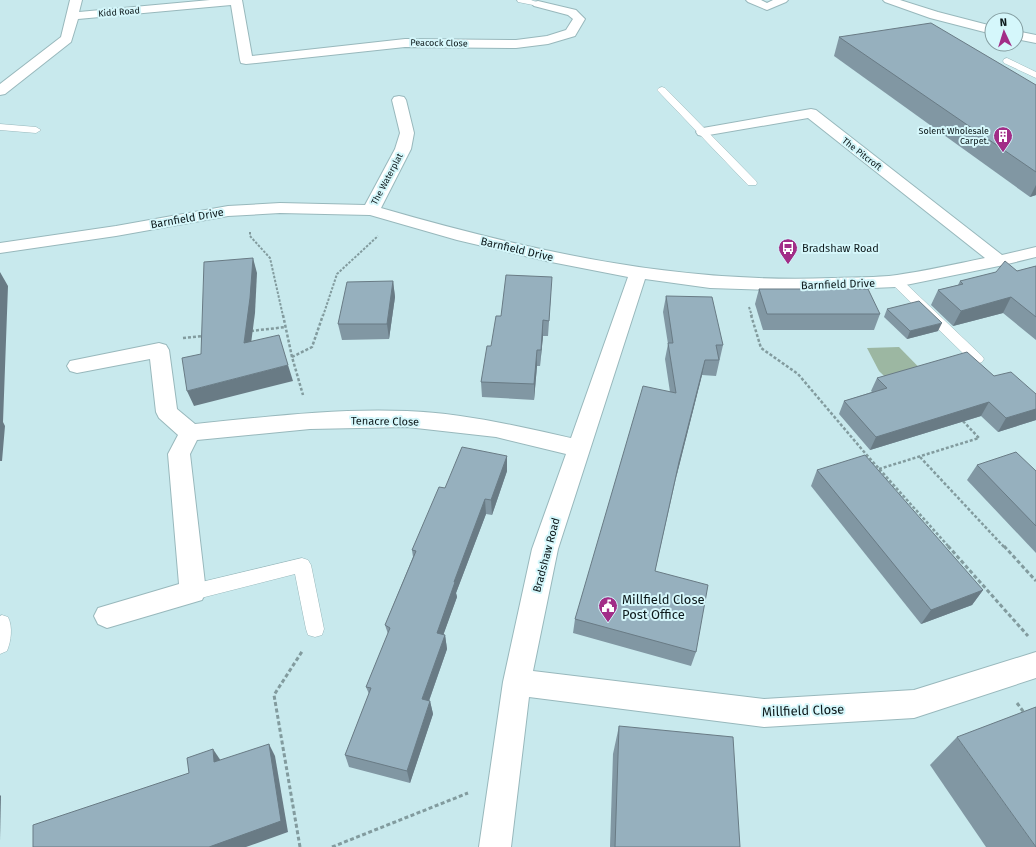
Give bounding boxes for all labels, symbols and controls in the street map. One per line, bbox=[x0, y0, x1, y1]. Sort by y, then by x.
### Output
street label: Kidd Road bbox=[98, 5, 140, 19]
north arrow bbox=[984, 12, 1024, 52]
text: N bbox=[999, 16, 1007, 29]
street label: Peacock Close bbox=[410, 38, 468, 49]
building icon: Solent Wholesale Carpet. bbox=[992, 125, 1014, 153]
place label: Solent Wholesale Carpet. bbox=[919, 126, 989, 146]
street label: The Pitcroft bbox=[840, 136, 884, 173]
street label: The Waterplat bbox=[369, 151, 405, 206]
street label: Barnfield Drive bbox=[149, 206, 225, 231]
street label: Barnfield Drive bbox=[479, 235, 554, 264]
bus stop icon: Bradshaw Road bbox=[777, 237, 799, 265]
place label: Bradshaw Road bbox=[802, 242, 879, 255]
street label: Barnfield Drive bbox=[801, 277, 875, 292]
street label: Tenacre Close bbox=[351, 414, 419, 429]
street label: Bradshaw Road bbox=[530, 516, 563, 594]
place label: Millfield Close Post Office bbox=[622, 592, 705, 622]
public building icon: Millfield Close Post Office bbox=[597, 595, 619, 623]
street label: Millfield Close bbox=[761, 702, 845, 719]

